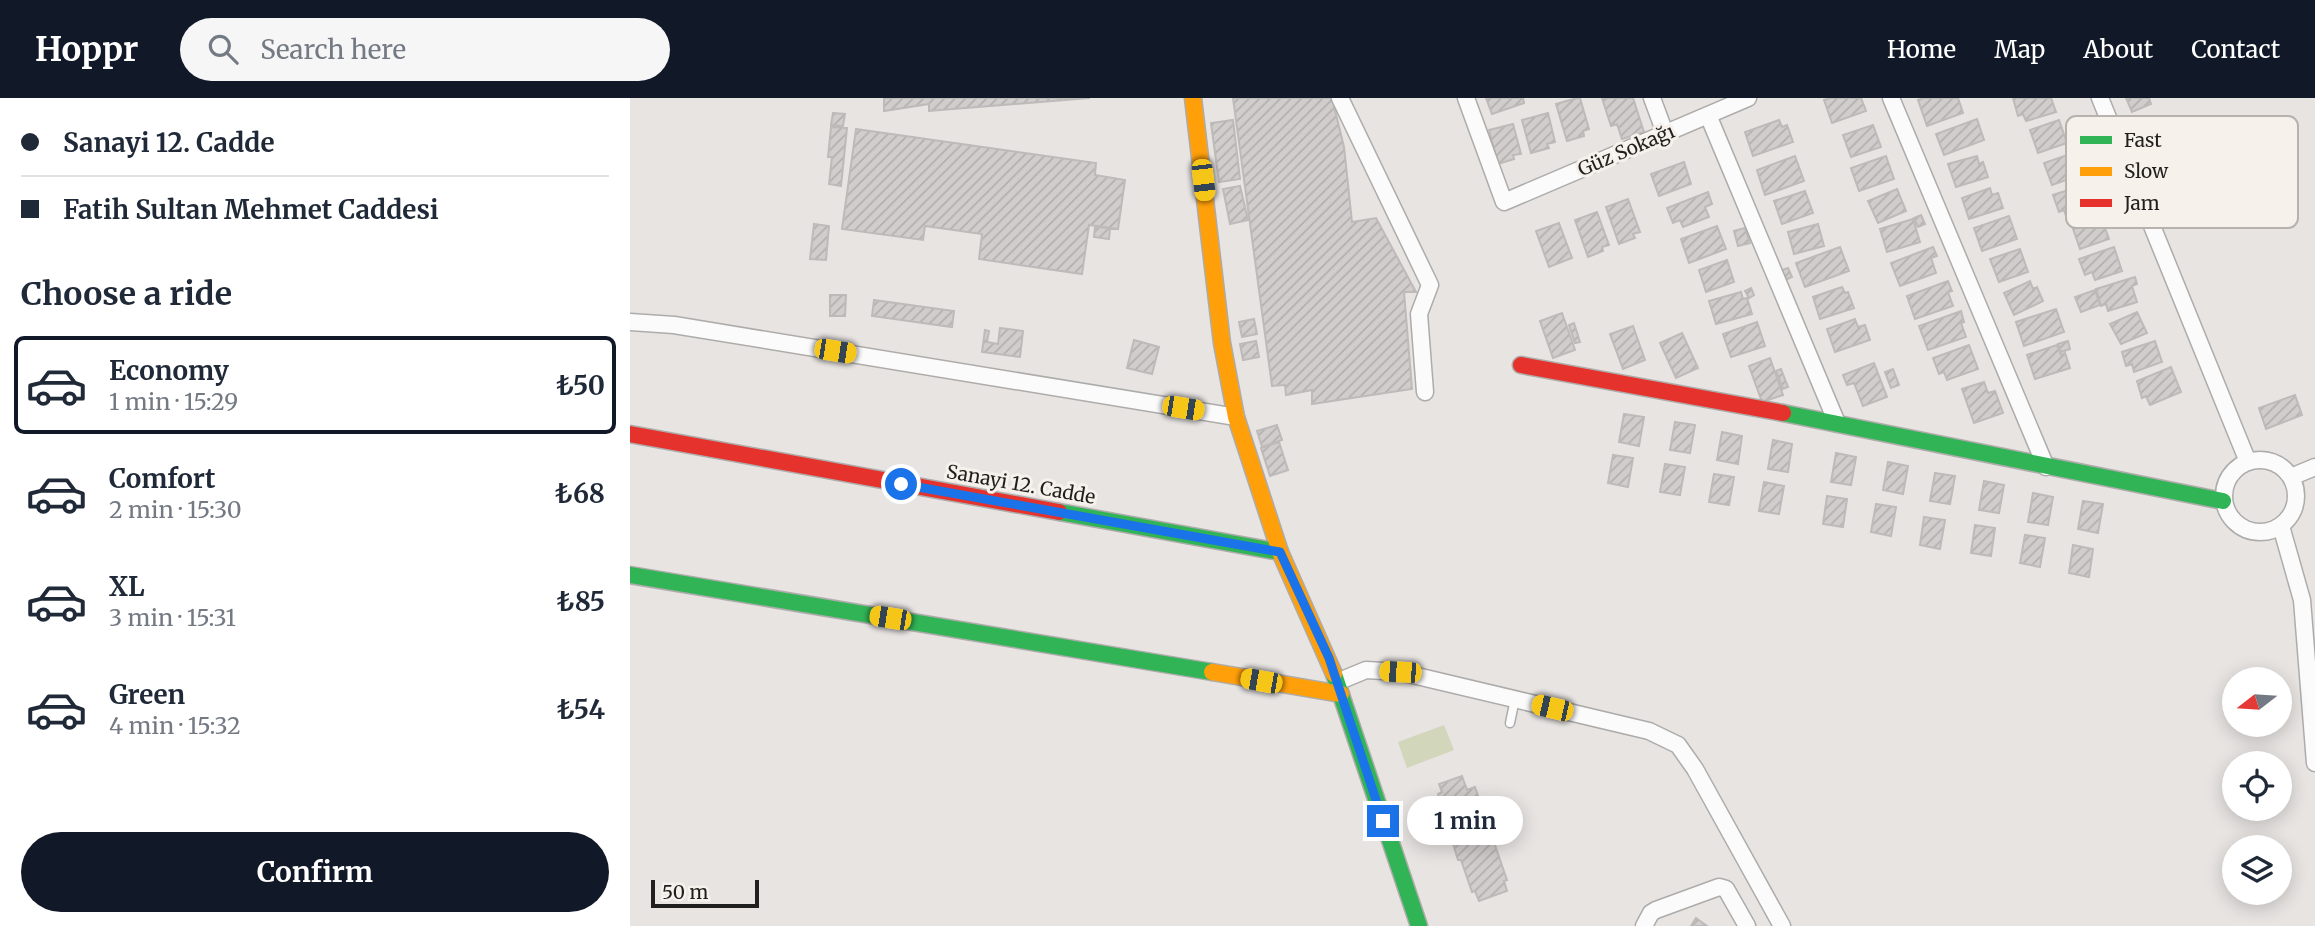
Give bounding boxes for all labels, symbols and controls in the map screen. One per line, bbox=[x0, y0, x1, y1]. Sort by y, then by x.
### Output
search box bbox=[180, 18, 670, 81]
text: Hoppr bbox=[35, 29, 138, 70]
icon: search bbox=[204, 30, 242, 68]
text: Search here bbox=[260, 33, 406, 66]
text: Home bbox=[1887, 34, 1956, 65]
text: Map bbox=[1994, 34, 2045, 65]
text: About bbox=[2083, 34, 2153, 65]
text: Contact bbox=[2191, 34, 2280, 65]
legend bbox=[2066, 116, 2298, 228]
street label: Güz Sokağı bbox=[1574, 119, 1678, 181]
text: Sanayi 12. Cadde bbox=[63, 126, 274, 159]
text: Fast bbox=[2124, 128, 2162, 152]
car bbox=[1191, 158, 1216, 202]
text: Slow bbox=[2124, 159, 2169, 183]
text: Jam bbox=[2123, 191, 2160, 215]
text: Fatih Sultan Mehmet Caddesi bbox=[63, 193, 439, 226]
text: Choose a ride bbox=[21, 274, 232, 314]
car bbox=[813, 337, 858, 365]
icon: car bbox=[25, 354, 88, 417]
text: Economy bbox=[109, 354, 229, 387]
text: ₺50 bbox=[556, 369, 605, 402]
text: 1 min · 15:29 bbox=[109, 387, 238, 416]
car bbox=[1161, 394, 1206, 422]
street label: Sanayi 12. Cadde bbox=[945, 459, 1097, 509]
icon: car bbox=[25, 462, 88, 525]
text: Comfort bbox=[109, 462, 215, 495]
route start bbox=[885, 468, 917, 500]
text: ₺68 bbox=[555, 477, 605, 510]
text: 2 min · 15:30 bbox=[109, 495, 242, 524]
icon: car bbox=[25, 570, 88, 633]
text: XL bbox=[109, 570, 145, 603]
text: ₺85 bbox=[557, 585, 605, 618]
text: 3 min · 15:31 bbox=[109, 603, 236, 632]
car bbox=[868, 604, 913, 632]
car bbox=[1379, 660, 1422, 684]
car bbox=[1239, 667, 1284, 695]
north arrow bbox=[2222, 667, 2292, 737]
map controls bbox=[2222, 667, 2292, 905]
icon: car bbox=[25, 678, 88, 741]
text: Green bbox=[109, 678, 185, 711]
text: ₺54 bbox=[557, 693, 605, 726]
car bbox=[1530, 693, 1575, 723]
text: 4 min · 15:32 bbox=[109, 711, 241, 740]
button: locate bbox=[2222, 751, 2292, 821]
callout: 1 min bbox=[1408, 796, 1523, 846]
route end bbox=[1367, 805, 1399, 837]
text: 1 min bbox=[1434, 806, 1496, 835]
button: Confirm bbox=[21, 832, 609, 912]
button: layers bbox=[2222, 835, 2292, 905]
scale bar bbox=[651, 877, 760, 909]
text: 50 m bbox=[662, 880, 708, 904]

